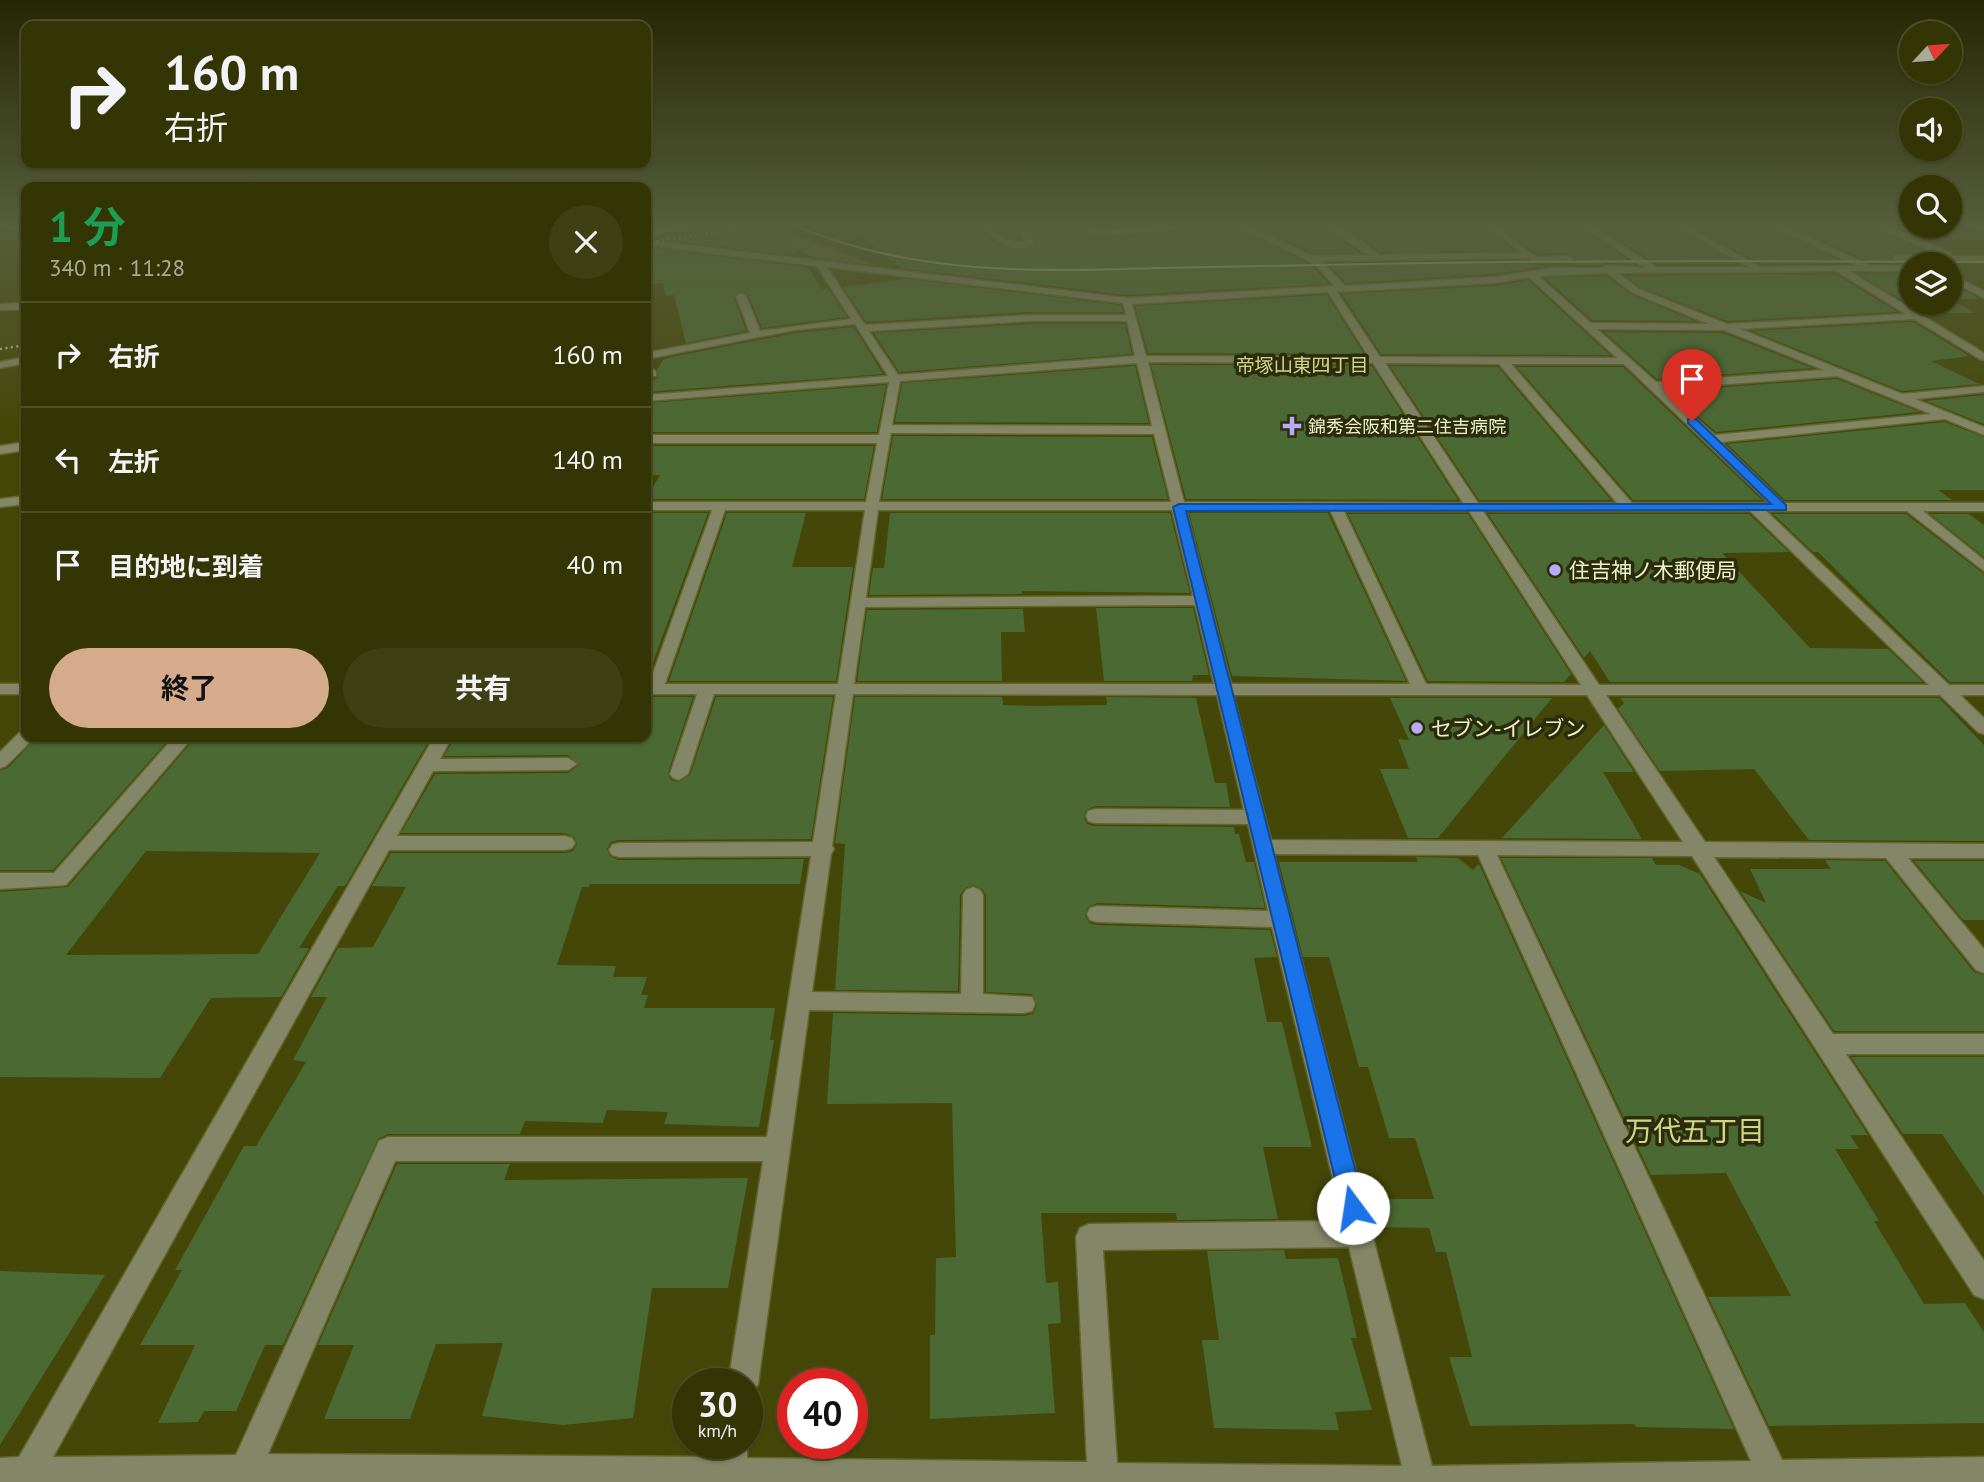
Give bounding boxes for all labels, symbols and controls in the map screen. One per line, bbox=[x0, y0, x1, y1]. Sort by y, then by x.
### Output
north arrow bbox=[1899, 21, 1962, 84]
map controls bbox=[1899, 21, 1962, 315]
text: 160 m bbox=[164, 40, 299, 104]
icon: right bbox=[49, 49, 140, 140]
button: sound bbox=[1899, 98, 1962, 161]
text: 右折 bbox=[164, 106, 228, 148]
button: search bbox=[1899, 175, 1962, 238]
text: 1 分 bbox=[49, 199, 125, 254]
button: close bbox=[549, 205, 623, 279]
button: layers bbox=[1899, 252, 1962, 315]
text: 340 m · 11:28 bbox=[49, 253, 185, 282]
icon: right bbox=[49, 336, 87, 374]
text: 160 m bbox=[552, 338, 623, 371]
text: 右折 bbox=[108, 340, 160, 373]
pin bbox=[1662, 349, 1722, 421]
district label: 帝塚山東四丁目 bbox=[1235, 353, 1369, 377]
icon: arrive bbox=[1673, 360, 1711, 398]
place label: 錦秀会阪和第二住吉病院 bbox=[1308, 415, 1506, 438]
marker: 錦秀会阪和第二住吉病院 bbox=[1282, 416, 1302, 436]
icon: left bbox=[49, 441, 87, 479]
text: 140 m bbox=[552, 443, 623, 476]
text: 左折 bbox=[108, 445, 160, 478]
icon: arrive bbox=[49, 546, 87, 584]
text: 40 m bbox=[567, 548, 623, 581]
text: 目的地に到着 bbox=[108, 550, 264, 583]
place label: 住吉神ノ木郵便局 bbox=[1569, 557, 1737, 584]
marker: 住吉神ノ木郵便局 bbox=[1547, 562, 1563, 578]
button: 終了 bbox=[49, 648, 329, 728]
button: 共有 bbox=[343, 648, 623, 728]
place label: セブン-イレブン bbox=[1431, 715, 1586, 742]
marker: セブン-イレブン bbox=[1409, 720, 1425, 736]
district label: 万代五丁目 bbox=[1625, 1112, 1765, 1149]
position arrow bbox=[1316, 1171, 1390, 1245]
speed limit sign: 40 bbox=[777, 1368, 868, 1459]
text: 30 bbox=[698, 1381, 737, 1427]
text: km/h bbox=[698, 1419, 737, 1442]

